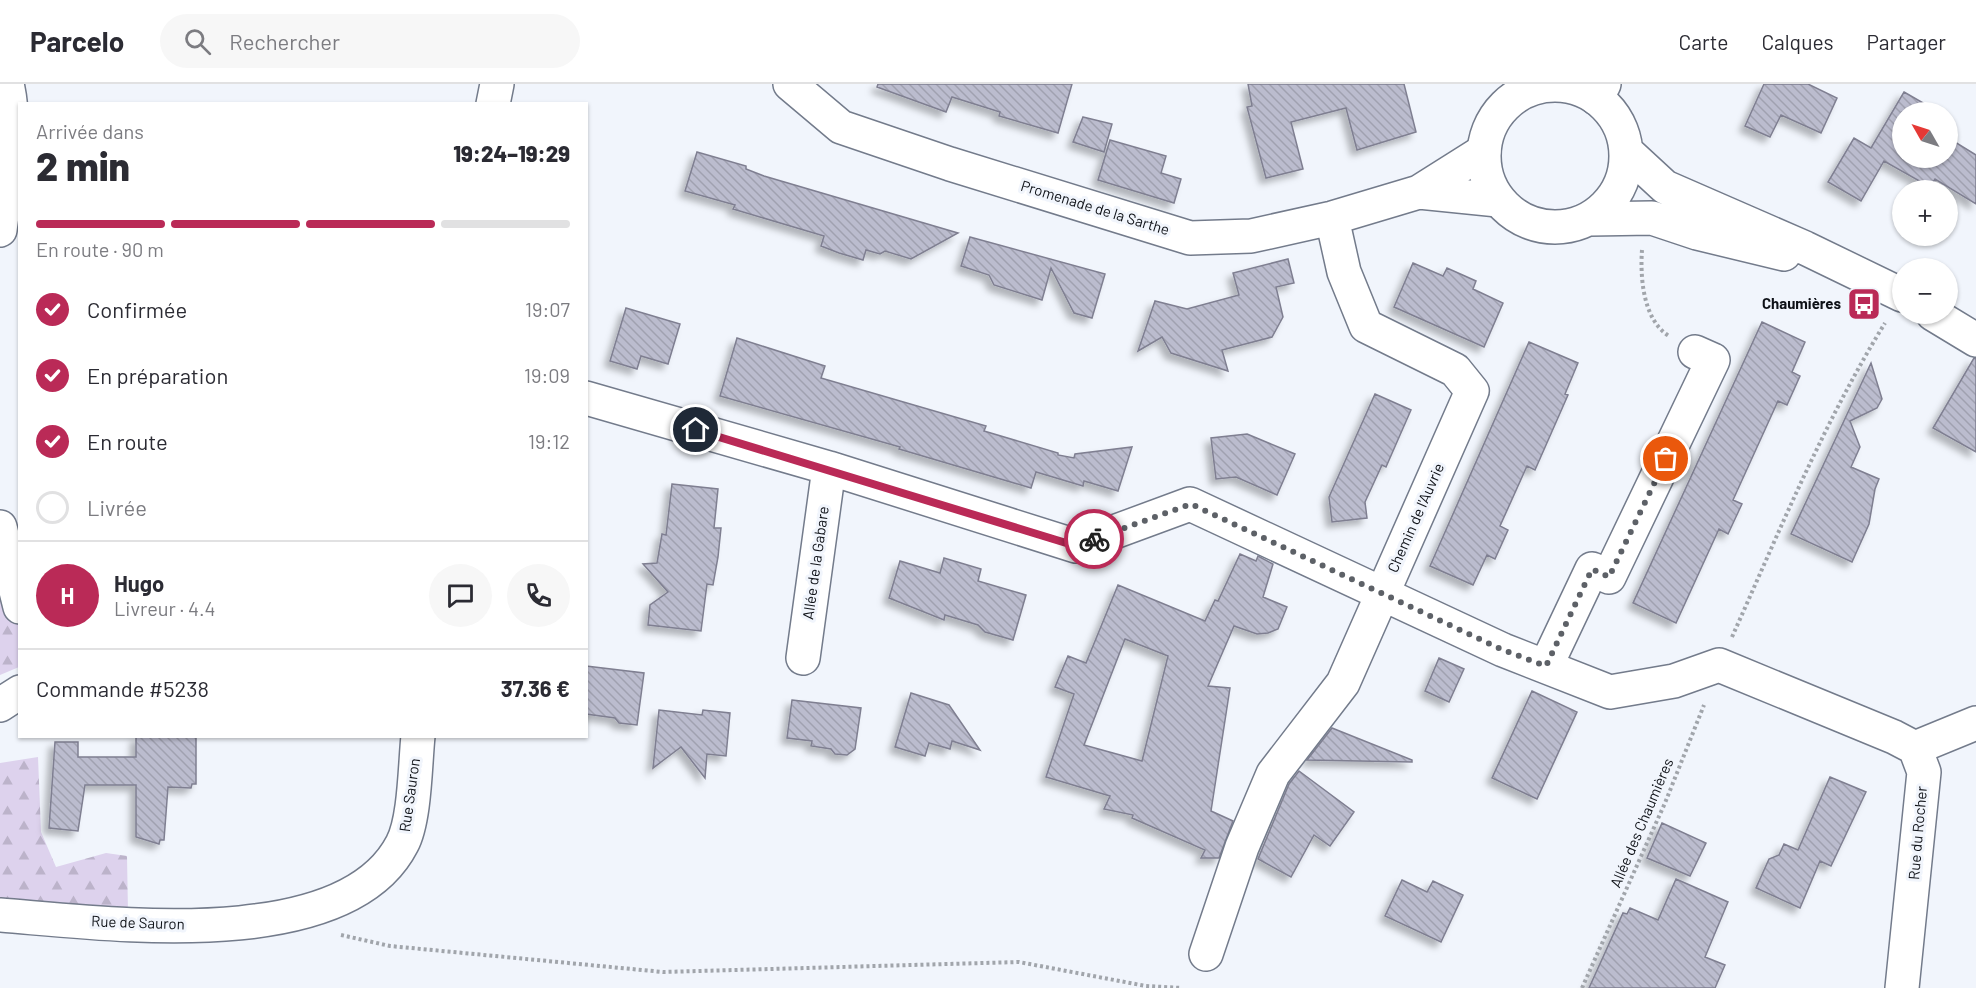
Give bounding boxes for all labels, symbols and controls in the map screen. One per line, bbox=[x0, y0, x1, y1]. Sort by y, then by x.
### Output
search box bbox=[160, 14, 580, 68]
text: Parcelo bbox=[30, 24, 124, 58]
icon: search bbox=[181, 25, 214, 58]
text: Rechercher bbox=[229, 28, 340, 54]
text: Carte bbox=[1679, 29, 1728, 54]
text: Calques bbox=[1761, 29, 1834, 54]
text: Partager bbox=[1867, 29, 1946, 54]
north arrow bbox=[1892, 102, 1958, 168]
map controls bbox=[1892, 102, 1958, 324]
text: Arrivée dans bbox=[36, 119, 144, 143]
text: 19:24–19:29 bbox=[453, 140, 570, 166]
text: 2 min bbox=[36, 142, 130, 189]
street label: Promenade de la Sarthe bbox=[1019, 176, 1172, 238]
button: + bbox=[1892, 180, 1958, 246]
text: En route · 90 m bbox=[36, 237, 164, 261]
button: − bbox=[1892, 258, 1958, 324]
bus stop icon: Chaumières bbox=[1846, 286, 1882, 322]
icon: check bbox=[36, 293, 69, 326]
place label: Chaumières bbox=[1762, 294, 1841, 312]
text: Confirmée bbox=[87, 296, 187, 322]
text: 19:07 bbox=[525, 297, 570, 321]
icon: check bbox=[36, 359, 69, 392]
text: En préparation bbox=[87, 362, 228, 388]
text: 19:09 bbox=[524, 363, 570, 387]
pin bbox=[670, 404, 721, 455]
icon: home bbox=[679, 413, 712, 446]
icon: check bbox=[36, 425, 69, 458]
text: En route bbox=[87, 428, 168, 454]
text: 19:12 bbox=[528, 429, 570, 453]
pin bbox=[1640, 433, 1691, 484]
icon: bag bbox=[1649, 442, 1682, 475]
street label: Chemin de l'Auvrie bbox=[1383, 460, 1447, 575]
text: Livrée bbox=[87, 494, 147, 520]
street label: Allée de la Gabare bbox=[798, 505, 832, 621]
courier bbox=[1064, 509, 1124, 569]
icon: bike bbox=[1078, 523, 1111, 556]
button: chat bbox=[429, 564, 492, 627]
button: phone bbox=[507, 564, 570, 627]
text: Hugo bbox=[114, 570, 164, 596]
text: H bbox=[61, 582, 74, 608]
text: Livreur · 4.4 bbox=[114, 596, 216, 620]
text: Commande #5238 bbox=[36, 675, 209, 701]
text: 37.36 € bbox=[501, 675, 570, 701]
street label: Allée des Chaumières bbox=[1606, 755, 1676, 890]
street label: Rue Sauron bbox=[395, 757, 423, 833]
street label: Rue du Rocher bbox=[1904, 785, 1930, 881]
street label: Rue de Sauron bbox=[91, 911, 185, 933]

